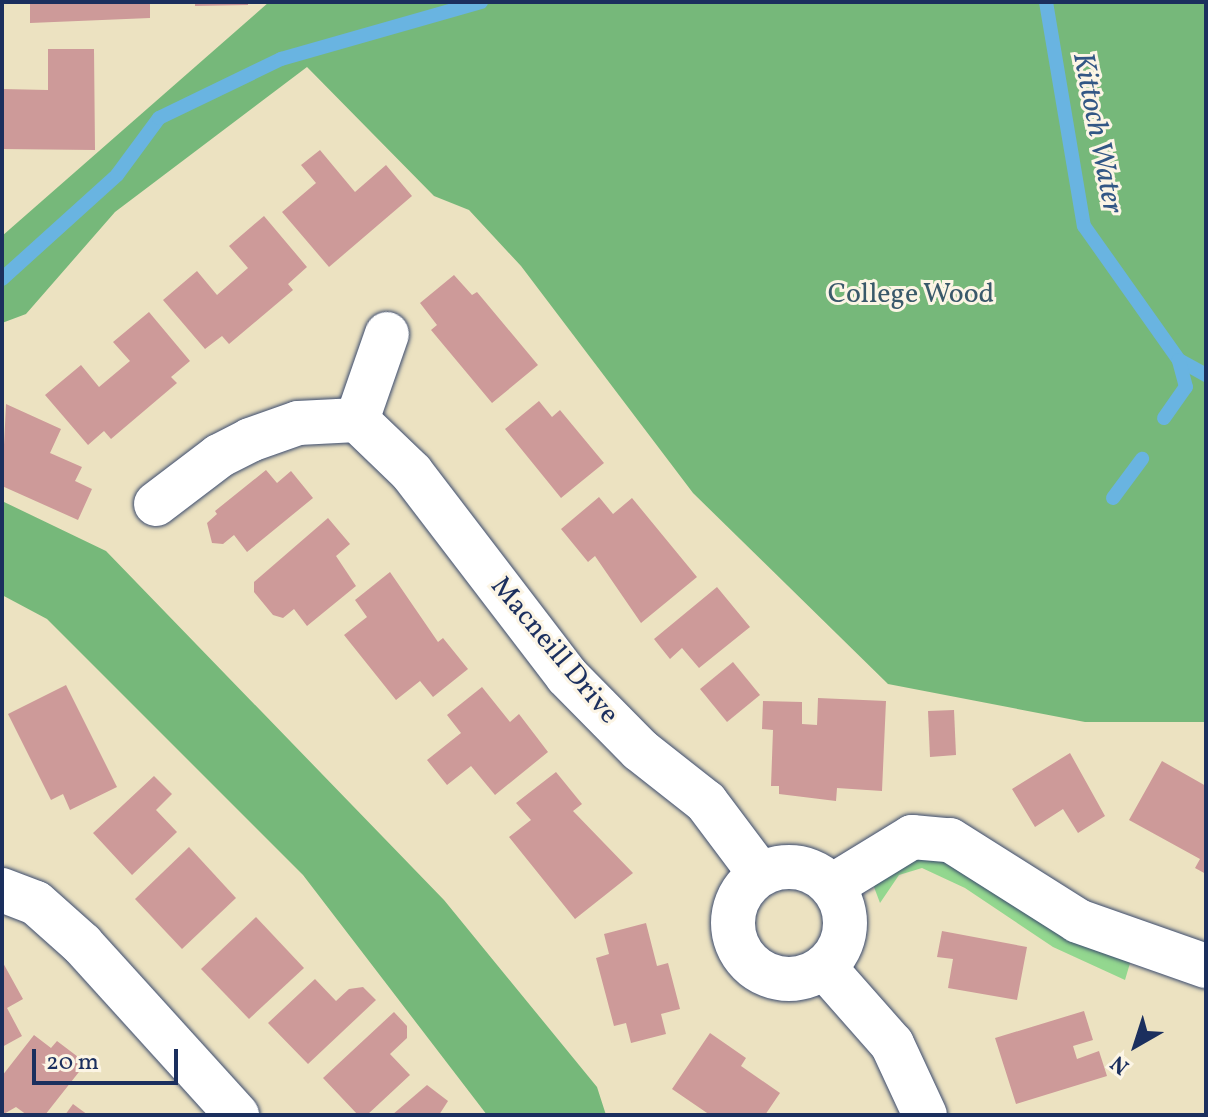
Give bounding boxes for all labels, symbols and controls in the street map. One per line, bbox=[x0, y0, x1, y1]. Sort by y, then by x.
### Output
water label: Kittoch Water bbox=[1064, 49, 1130, 217]
park label: College Wood bbox=[827, 278, 995, 312]
street label: Macneill Drive bbox=[483, 571, 625, 731]
north arrow bbox=[1096, 1005, 1176, 1085]
scale bar bbox=[36, 1033, 182, 1083]
text: 20 m bbox=[46, 1046, 99, 1080]
text: N bbox=[1105, 1047, 1137, 1081]

